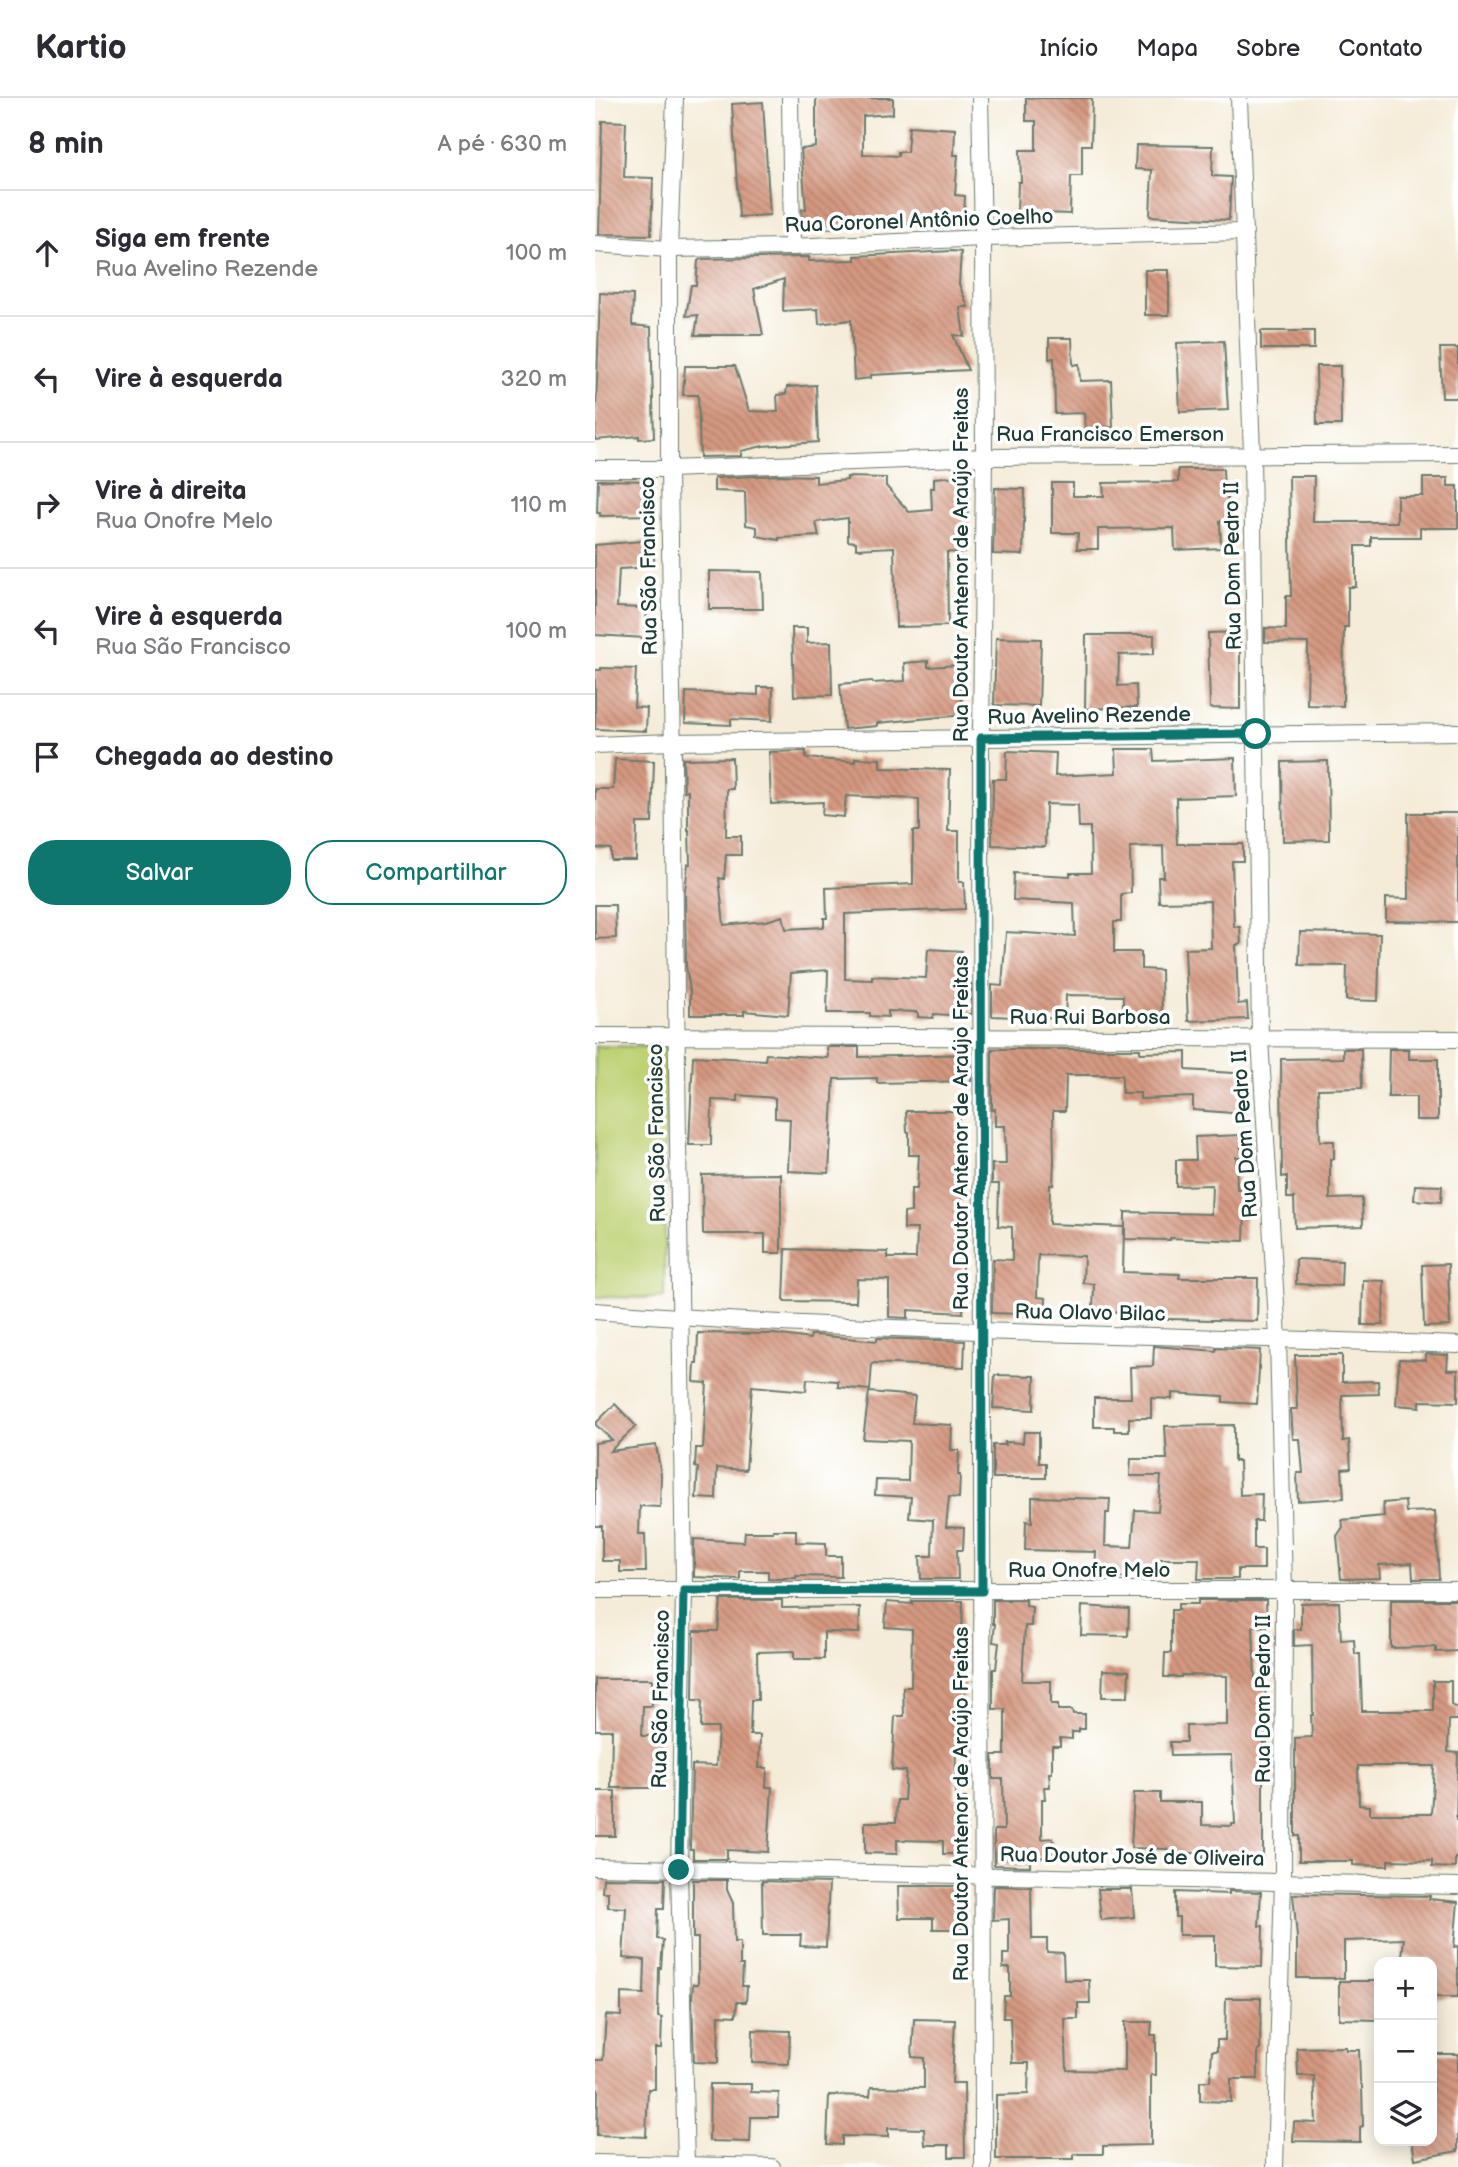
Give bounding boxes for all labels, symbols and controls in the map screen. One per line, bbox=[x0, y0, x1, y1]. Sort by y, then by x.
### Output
text: Kartio bbox=[35, 28, 127, 68]
text: Início bbox=[1040, 34, 1098, 63]
text: Mapa bbox=[1136, 34, 1198, 63]
text: Sobre bbox=[1236, 34, 1300, 63]
text: Contato bbox=[1338, 34, 1423, 63]
text: 8 min bbox=[28, 126, 104, 162]
text: A pé · 630 m bbox=[438, 130, 567, 158]
street label: Rua Coronel Antônio Coelho bbox=[784, 204, 1054, 238]
text: Siga em frente bbox=[95, 224, 270, 255]
icon: ahead bbox=[28, 234, 66, 272]
text: 100 m bbox=[506, 239, 567, 267]
text: Rua Avelino Rezende bbox=[95, 255, 318, 283]
icon: left bbox=[28, 360, 66, 398]
text: Vire à esquerda bbox=[95, 364, 283, 395]
text: 320 m bbox=[501, 365, 567, 393]
street label: Rua Doutor Antenor de Araújo Freitas bbox=[949, 388, 974, 742]
street label: Rua Francisco Emerson bbox=[996, 422, 1224, 447]
text: Vire à direita bbox=[95, 476, 247, 507]
street label: Rua São Francisco bbox=[635, 476, 663, 656]
street label: Rua Dom Pedro II bbox=[1219, 481, 1247, 651]
icon: right bbox=[28, 486, 66, 524]
text: 110 m bbox=[510, 491, 567, 519]
text: Rua Onofre Melo bbox=[95, 507, 273, 535]
text: Vire à esquerda bbox=[95, 602, 283, 633]
icon: left bbox=[28, 612, 66, 650]
text: 100 m bbox=[506, 617, 567, 645]
text: Rua São Francisco bbox=[95, 633, 291, 661]
street label: Rua Avelino Rezende bbox=[987, 702, 1191, 730]
route start bbox=[1240, 718, 1271, 749]
icon: arrive bbox=[28, 738, 66, 776]
text: Chegada ao destino bbox=[95, 742, 333, 773]
button: Salvar bbox=[28, 840, 291, 905]
button: Compartilhar bbox=[305, 840, 567, 905]
street label: Rua Doutor Antenor de Araújo Freitas bbox=[949, 956, 974, 1310]
street label: Rua Rui Barbosa bbox=[1009, 1005, 1171, 1030]
street label: Rua São Francisco bbox=[643, 1043, 671, 1223]
street label: Rua Dom Pedro II bbox=[1227, 1049, 1263, 1219]
street label: Rua Olavo Bilac bbox=[1014, 1299, 1166, 1327]
street label: Rua Onofre Melo bbox=[1008, 1558, 1170, 1583]
street label: Rua São Francisco bbox=[647, 1609, 675, 1789]
street label: Rua Dom Pedro II bbox=[1251, 1615, 1276, 1783]
street label: Rua Doutor Antenor de Araújo Freitas bbox=[949, 1627, 974, 1981]
street label: Rua Doutor José de Oliveira bbox=[999, 1842, 1265, 1872]
route end bbox=[663, 1854, 694, 1885]
map controls bbox=[1374, 1957, 1437, 2146]
button: + bbox=[1374, 1957, 1437, 2020]
button: − bbox=[1374, 2020, 1437, 2083]
button: layers bbox=[1374, 2083, 1437, 2146]

